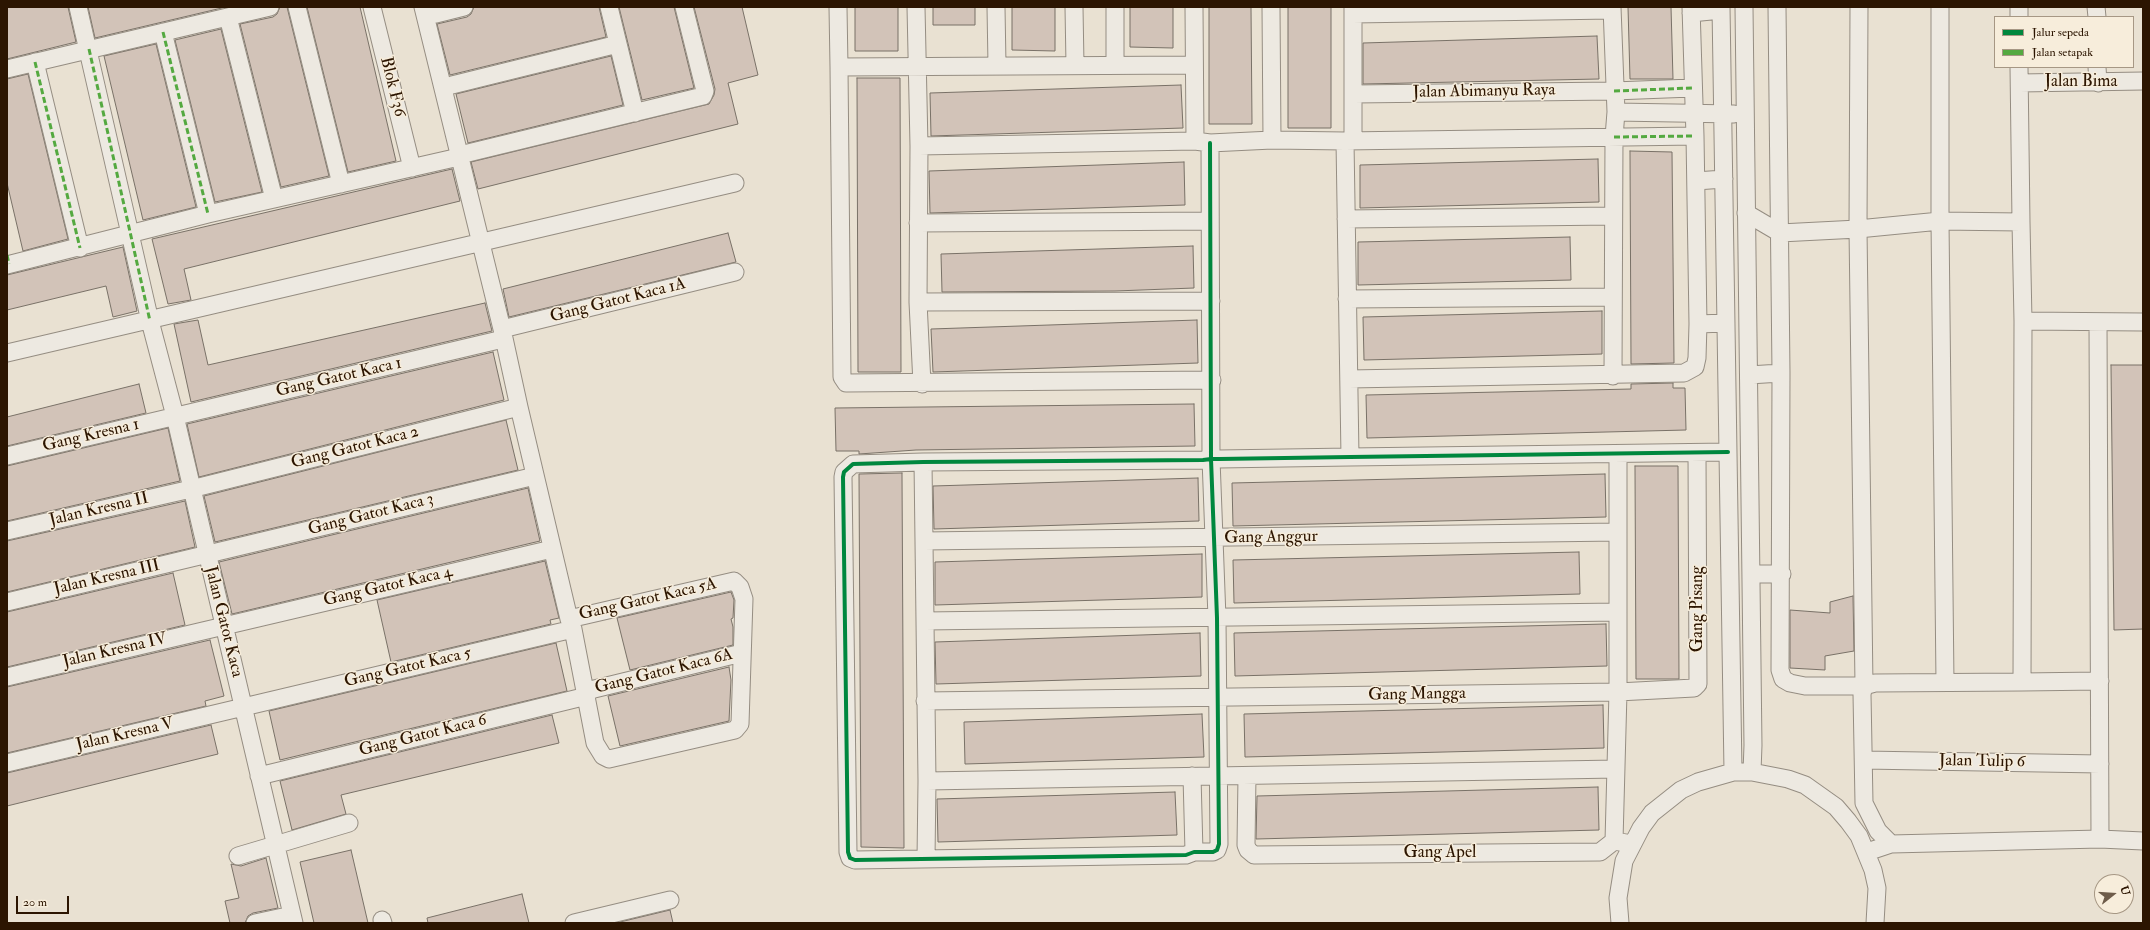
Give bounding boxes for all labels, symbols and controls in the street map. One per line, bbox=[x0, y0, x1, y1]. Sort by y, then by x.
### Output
legend bbox=[1994, 16, 2134, 68]
text: Jalur sepeda bbox=[2032, 25, 2089, 40]
text: Jalan setapak bbox=[2032, 45, 2093, 60]
street label: Blok F36 bbox=[375, 55, 409, 119]
street label: Jalan Bima bbox=[2045, 72, 2117, 92]
street label: Jalan Abimanyu Raya bbox=[1412, 81, 1556, 103]
street label: Gang Gatot Kaca 1A bbox=[548, 274, 688, 328]
street label: Gang Gatot Kaca 1 bbox=[274, 354, 404, 402]
street label: Gang Kresna 1 bbox=[41, 415, 141, 457]
street label: Gang Gatot Kaca 2 bbox=[289, 422, 421, 474]
street label: Jalan Kresna II bbox=[47, 489, 151, 531]
street label: Gang Gatot Kaca 3 bbox=[306, 490, 436, 540]
street label: Gang Anggur bbox=[1224, 527, 1318, 549]
street label: Jalan Kresna III bbox=[52, 556, 162, 600]
street label: Gang Gatot Kaca 4 bbox=[322, 562, 454, 612]
street label: Jalan Gatot Kaca bbox=[199, 564, 247, 680]
street label: Gang Pisang bbox=[1688, 566, 1708, 652]
street label: Gang Gatot Kaca 5A bbox=[577, 574, 719, 626]
street label: Jalan Kresna IV bbox=[61, 629, 169, 673]
street label: Gang Gatot Kaca 5 bbox=[342, 643, 474, 693]
street label: Gang Gatot Kaca 6A bbox=[593, 645, 735, 699]
street label: Gang Mangga bbox=[1368, 684, 1466, 706]
street label: Gang Gatot Kaca 6 bbox=[357, 710, 489, 762]
street label: Jalan Kresna V bbox=[74, 714, 176, 756]
street label: Jalan Tulip 6 bbox=[1939, 751, 2025, 773]
street label: Gang Apel bbox=[1404, 843, 1476, 863]
north arrow bbox=[2094, 874, 2134, 914]
text: U bbox=[2117, 884, 2133, 897]
scale bar bbox=[18, 888, 71, 914]
text: 20 m bbox=[23, 895, 47, 910]

